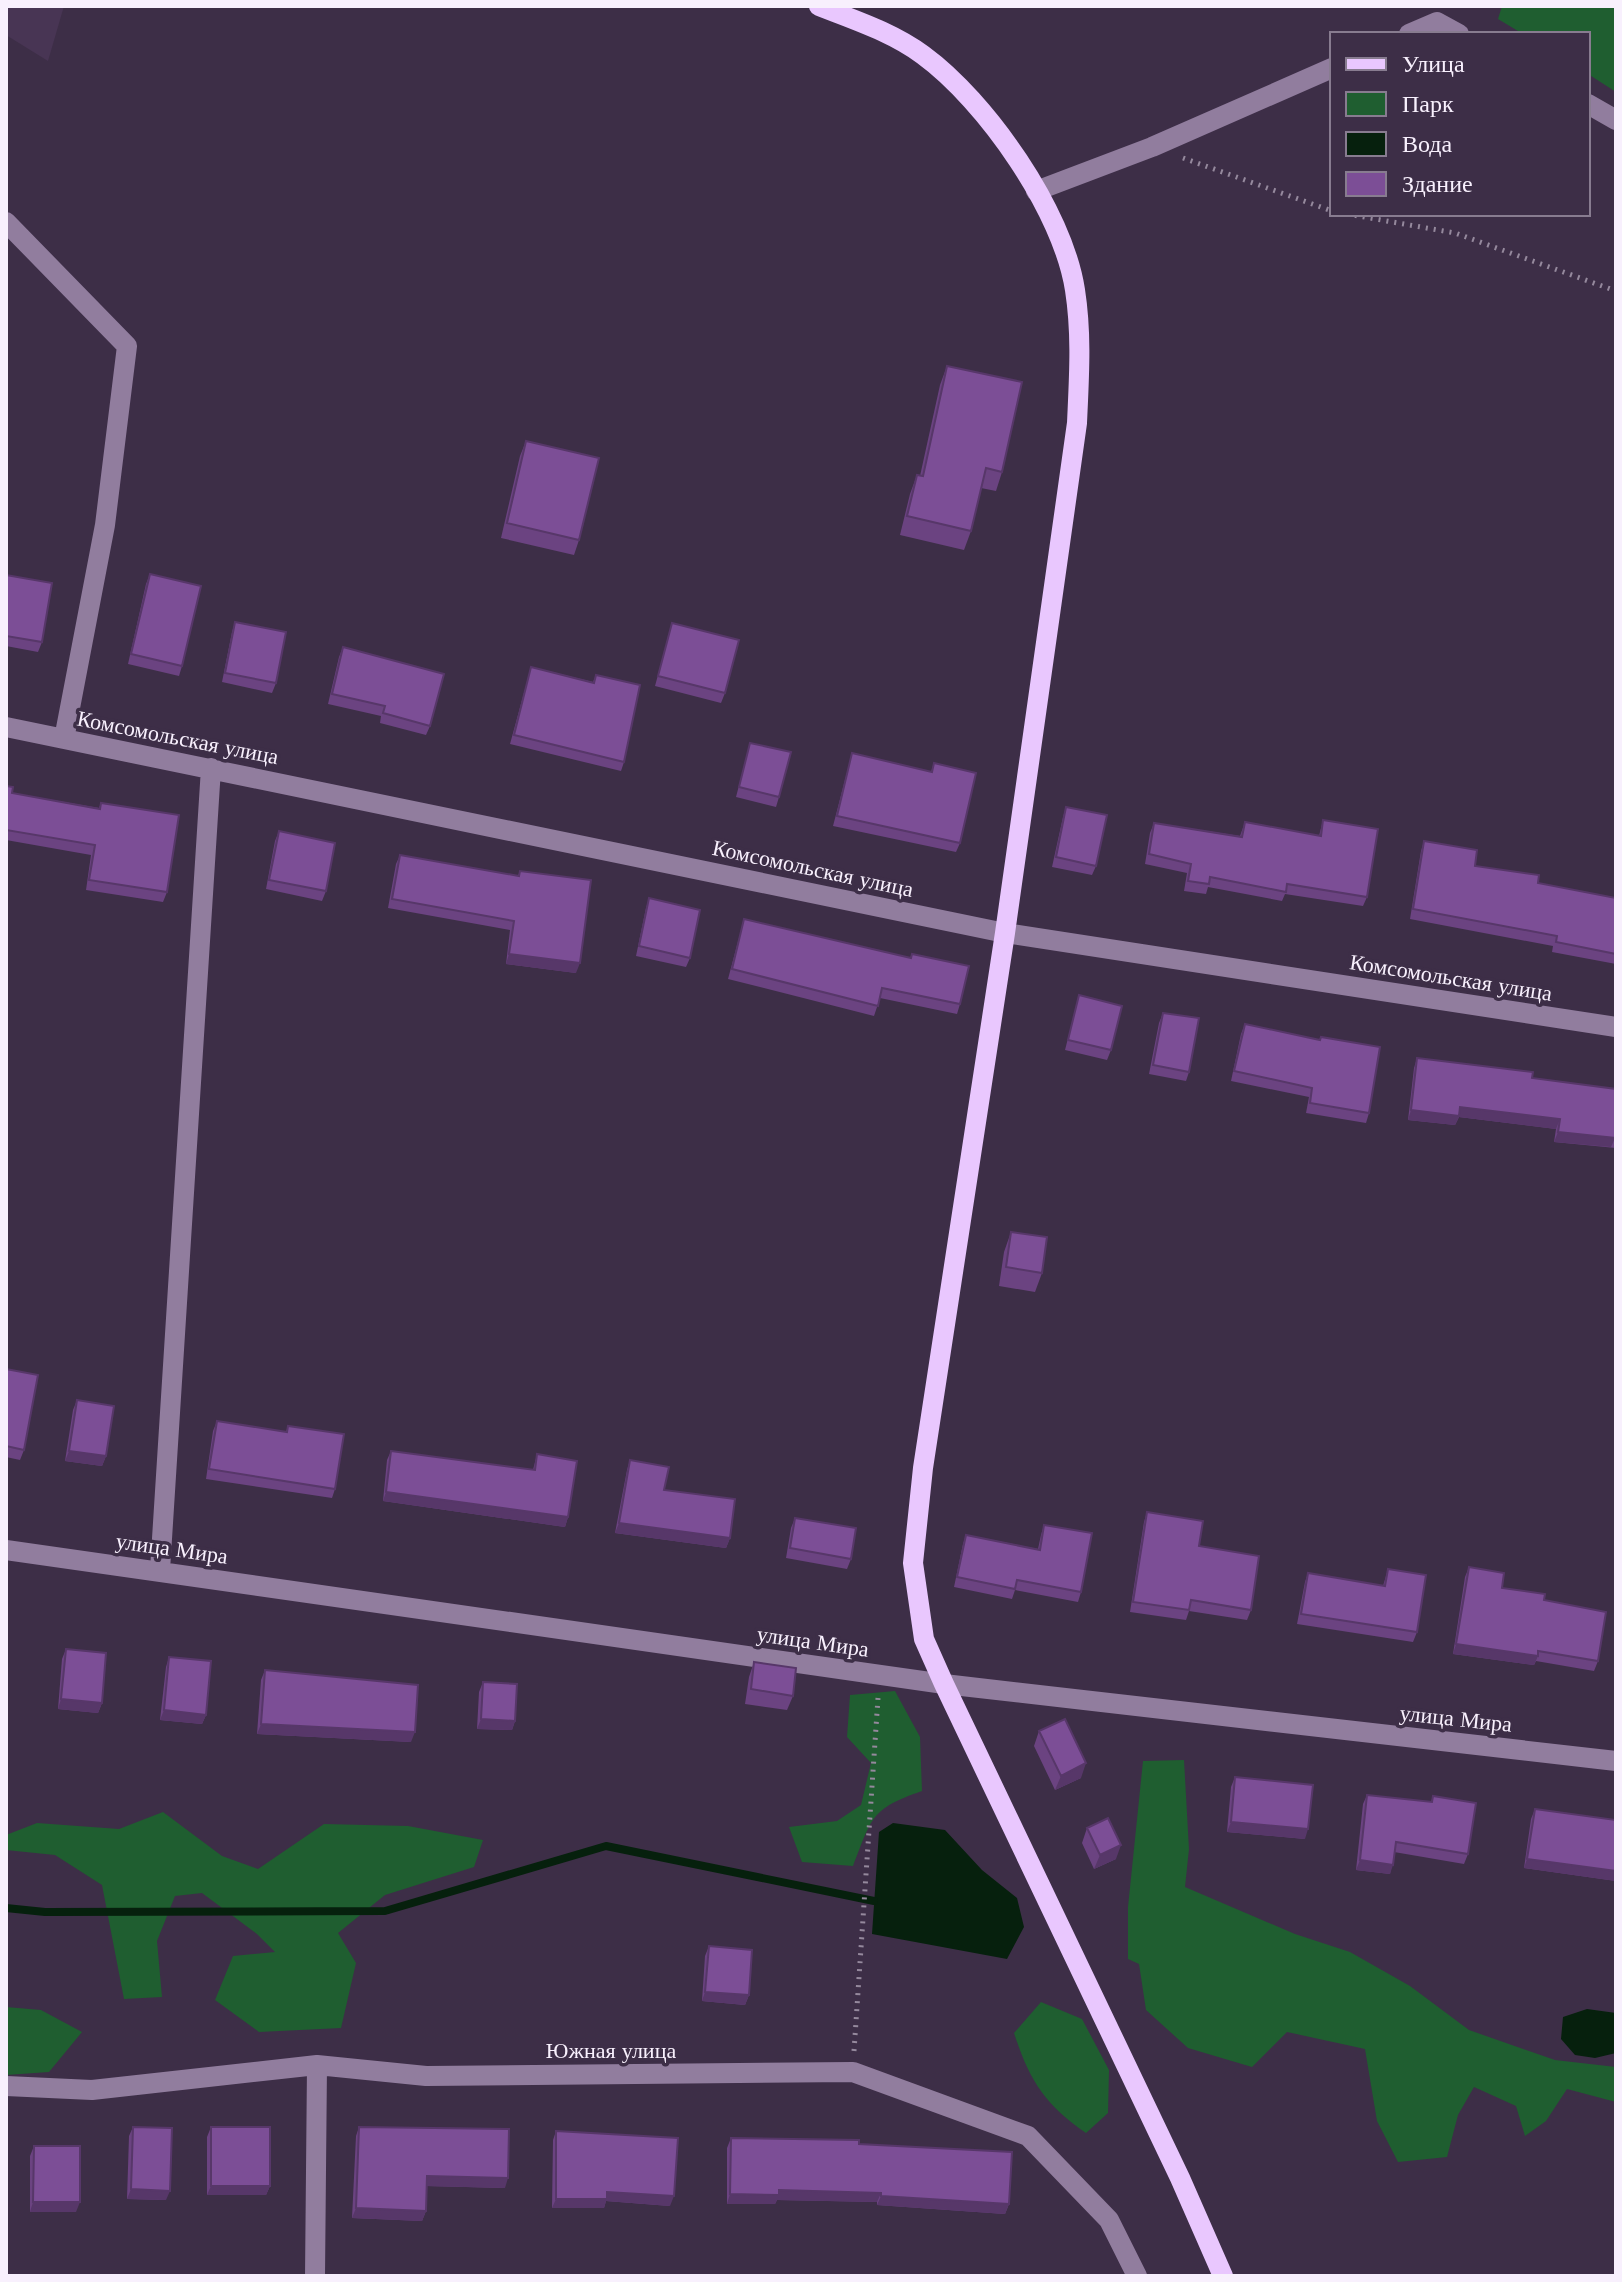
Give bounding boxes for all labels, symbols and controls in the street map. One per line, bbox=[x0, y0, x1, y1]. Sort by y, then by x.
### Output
legend bbox=[1330, 32, 1590, 216]
text: Улица bbox=[1402, 49, 1465, 78]
text: Парк bbox=[1402, 89, 1454, 118]
text: Вода bbox=[1402, 129, 1453, 158]
text: Здание bbox=[1402, 169, 1473, 198]
street label: Комсомольская улица bbox=[75, 705, 281, 770]
street label: Комсомольская улица bbox=[710, 834, 916, 903]
street label: Комсомольская улица bbox=[1348, 948, 1554, 1007]
street label: улица Мира bbox=[114, 1527, 230, 1570]
street label: улица Мира bbox=[755, 1620, 871, 1663]
street label: улица Мира bbox=[1398, 1699, 1514, 1738]
street label: Южная улица bbox=[546, 2037, 676, 2064]

